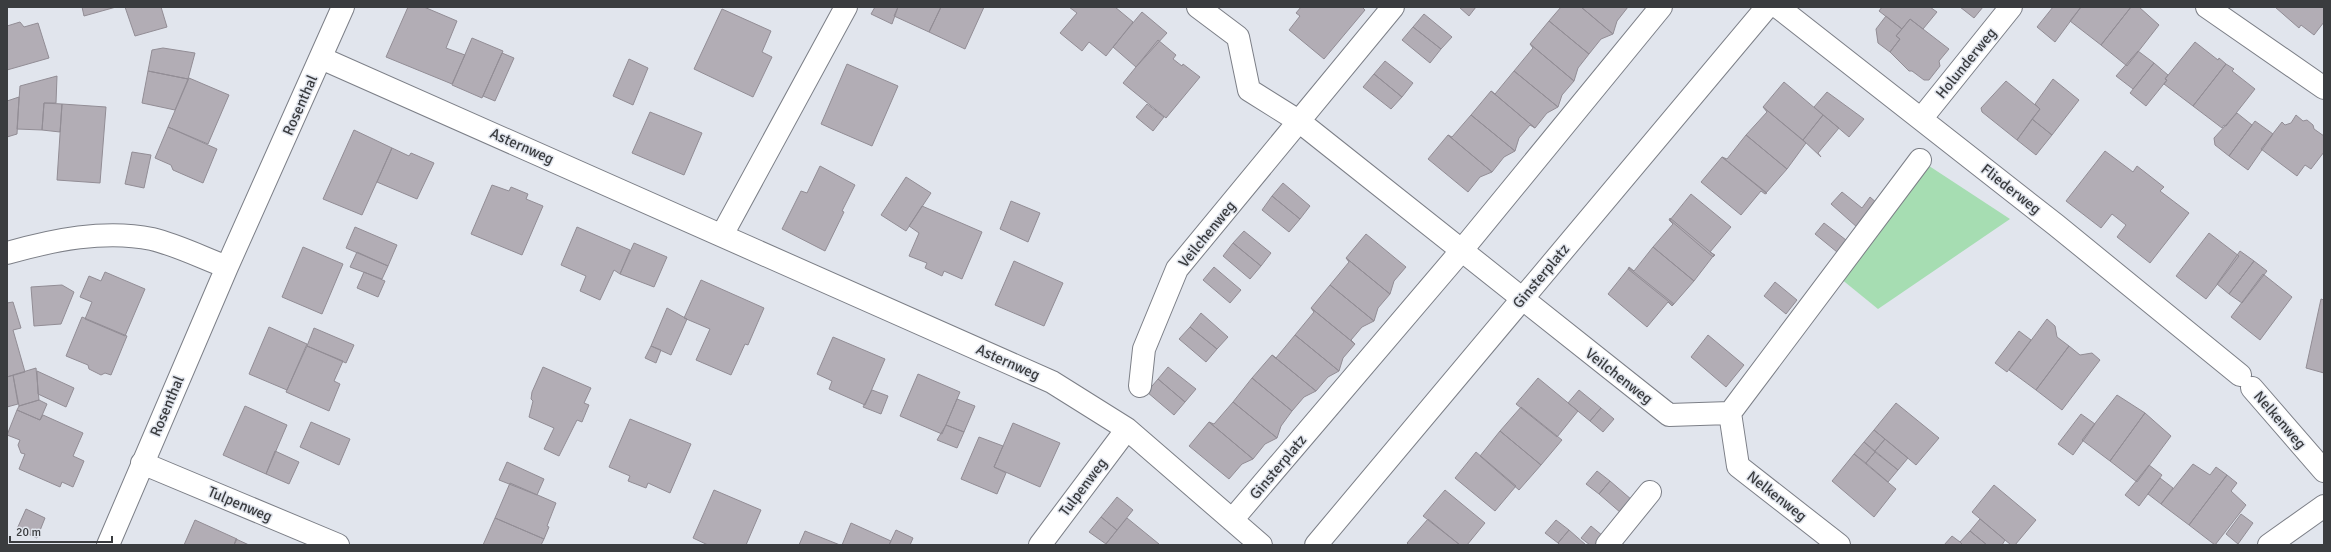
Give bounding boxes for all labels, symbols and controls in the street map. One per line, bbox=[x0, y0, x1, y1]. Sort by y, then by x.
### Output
street label: Holunderweg bbox=[1932, 24, 2000, 102]
street label: Rosenthal bbox=[279, 72, 321, 138]
street label: Asternweg bbox=[487, 124, 557, 168]
street label: Fliederweg bbox=[1977, 160, 2045, 218]
street label: Veilchenweg bbox=[1175, 197, 1239, 271]
street label: Ginsterplatz bbox=[1509, 240, 1573, 312]
street label: Asternweg bbox=[973, 340, 1043, 384]
street label: Veilchenweg bbox=[1582, 344, 1656, 408]
street label: Rosenthal bbox=[146, 373, 188, 439]
street label: Nelkenweg bbox=[2250, 387, 2310, 453]
street label: Ginsterplatz bbox=[1246, 431, 1310, 503]
street label: Tulpenweg bbox=[1055, 454, 1111, 520]
street label: Nelkenweg bbox=[1744, 467, 1811, 525]
street label: Tulpenweg bbox=[205, 482, 275, 526]
scale bar bbox=[10, 518, 112, 544]
text: 20 m bbox=[16, 525, 41, 540]

